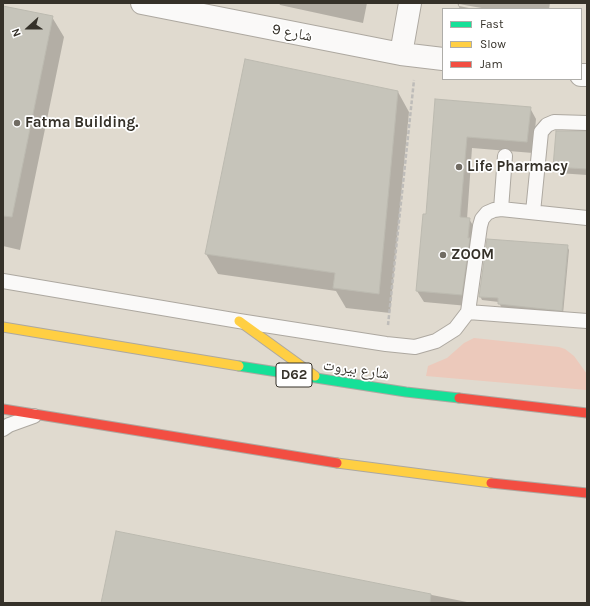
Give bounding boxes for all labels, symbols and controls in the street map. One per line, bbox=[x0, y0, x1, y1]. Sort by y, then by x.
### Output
north arrow bbox=[8, 8, 48, 48]
legend bbox=[442, 8, 582, 80]
text: Fast bbox=[480, 17, 503, 31]
street label: شارع 9 bbox=[270, 20, 314, 46]
text: N bbox=[9, 26, 24, 38]
text: Slow bbox=[480, 37, 506, 51]
text: Jam bbox=[480, 57, 503, 71]
place label: Fatma Building. bbox=[25, 114, 138, 132]
marker: Fatma Building. bbox=[12, 118, 22, 128]
place label: Life Pharmacy bbox=[467, 158, 568, 176]
marker: Life Pharmacy bbox=[454, 162, 464, 172]
place label: ZOOM bbox=[451, 246, 494, 264]
marker: ZOOM bbox=[438, 250, 448, 260]
street label: شارع بيروت bbox=[322, 356, 390, 384]
road number: D62 bbox=[276, 363, 312, 387]

